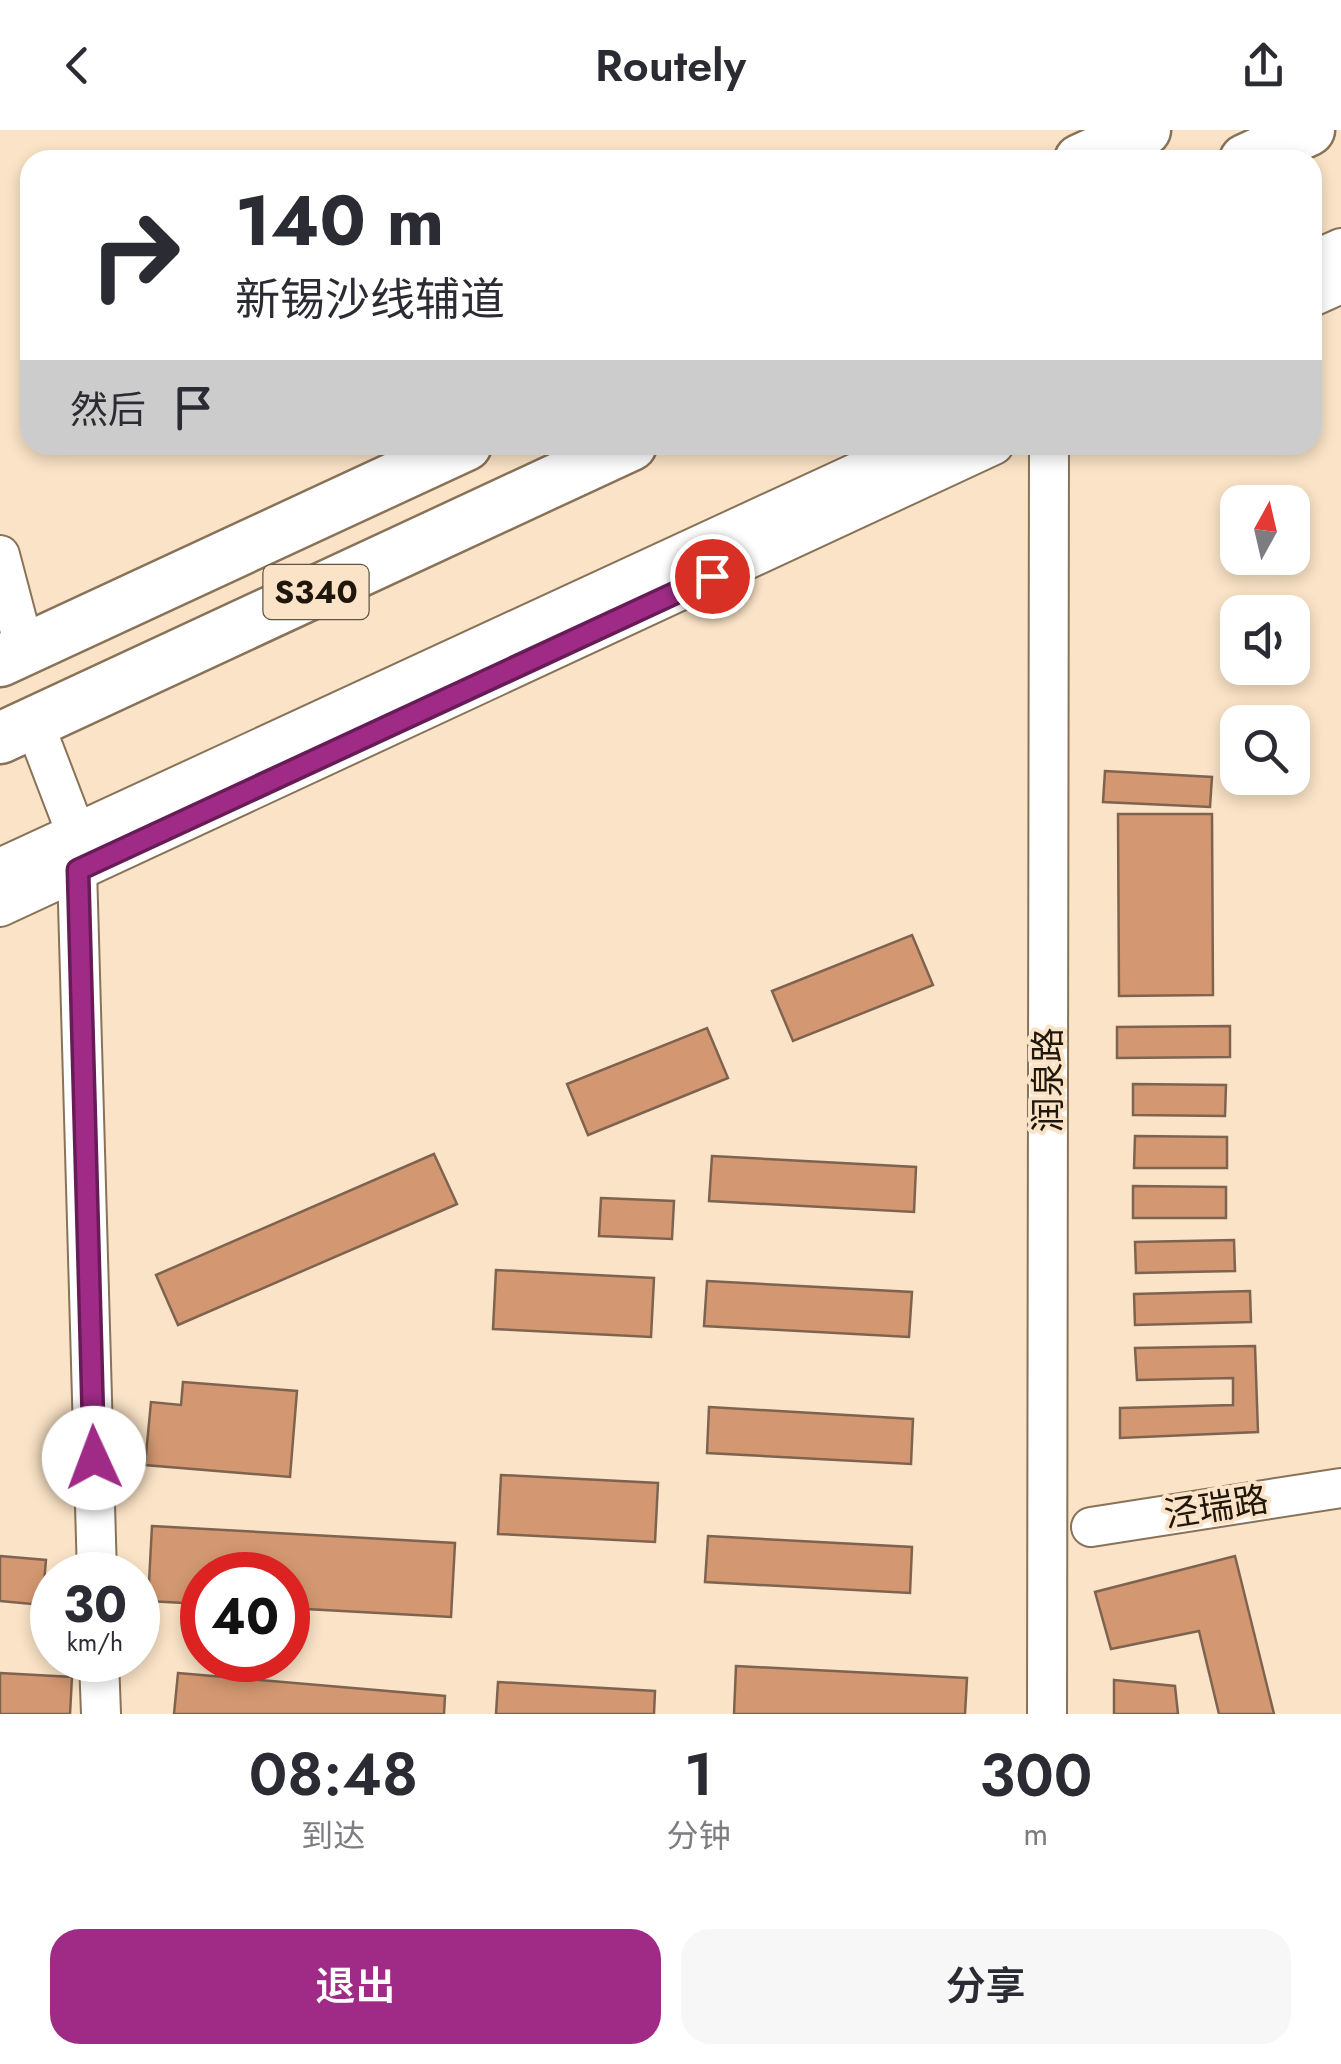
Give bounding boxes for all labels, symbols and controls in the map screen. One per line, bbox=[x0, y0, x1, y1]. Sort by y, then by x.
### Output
text: Routely bbox=[595, 33, 746, 98]
icon: back bbox=[50, 38, 105, 93]
icon: share bbox=[1236, 38, 1291, 93]
text: 140 m bbox=[235, 170, 444, 271]
icon: right bbox=[70, 190, 200, 320]
text: 新锡沙线辅道 bbox=[235, 267, 505, 332]
icon: arrive bbox=[166, 380, 221, 435]
text: 然后 bbox=[70, 382, 146, 437]
north arrow bbox=[1220, 485, 1310, 575]
map controls bbox=[1220, 485, 1310, 795]
pin bbox=[670, 534, 755, 619]
icon: arrive bbox=[685, 549, 740, 604]
road number: S340 bbox=[264, 565, 368, 619]
button: sound bbox=[1220, 595, 1310, 685]
button: search bbox=[1220, 705, 1310, 795]
street label: 润泉路 bbox=[1023, 1027, 1073, 1133]
position arrow bbox=[42, 1406, 146, 1510]
street label: 泾瑞路 bbox=[1160, 1474, 1272, 1540]
speed limit sign: 40 bbox=[180, 1552, 310, 1682]
text: 30 bbox=[63, 1568, 127, 1641]
text: km/h bbox=[67, 1624, 123, 1660]
text: 08:48 bbox=[249, 1731, 418, 1818]
text: 1 bbox=[684, 1731, 713, 1818]
text: 300 bbox=[979, 1732, 1092, 1819]
text: m bbox=[1023, 1811, 1048, 1857]
text: 到达 bbox=[301, 1813, 365, 1859]
text: 分钟 bbox=[667, 1813, 731, 1859]
button: 退出 bbox=[50, 1929, 661, 2044]
button: 分享 bbox=[681, 1929, 1291, 2044]

